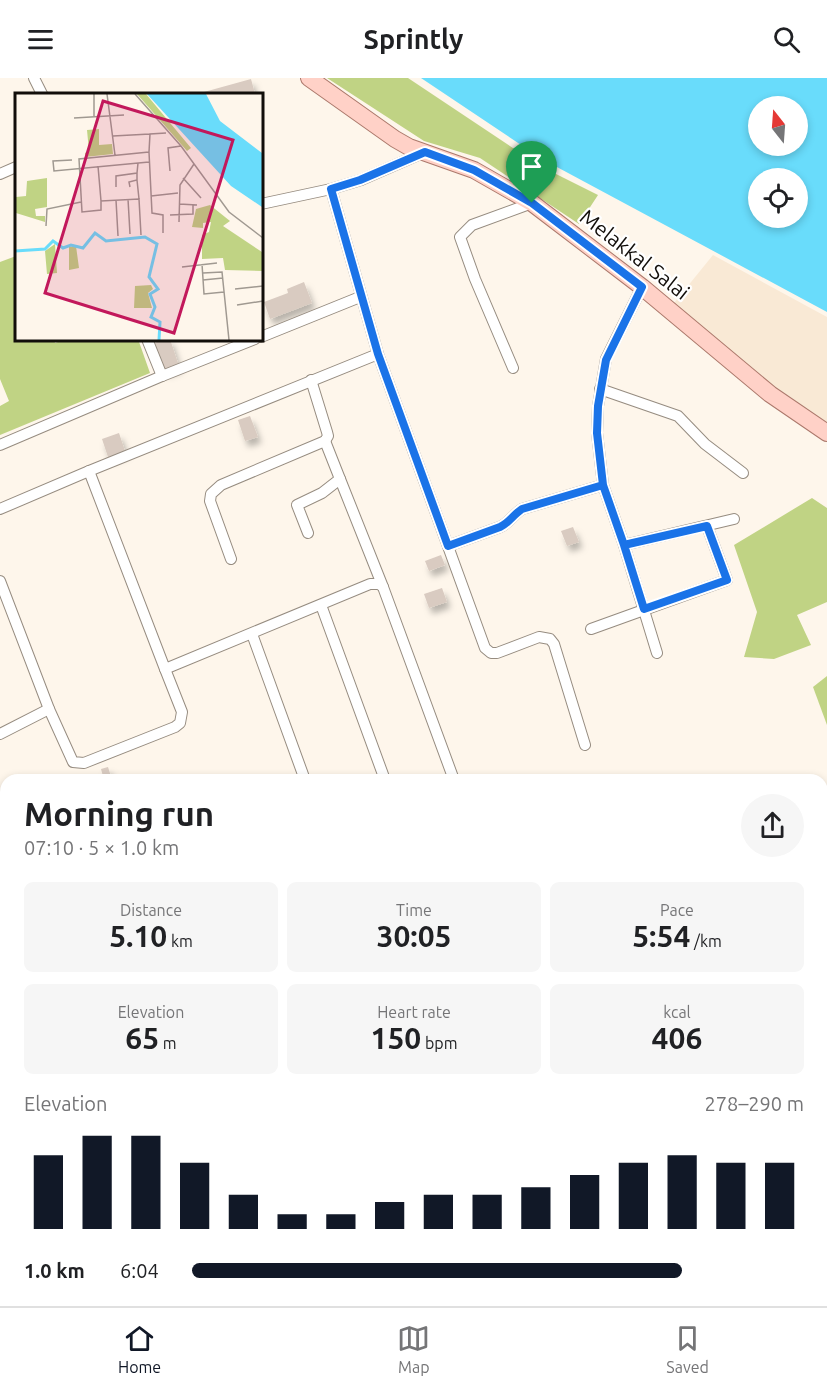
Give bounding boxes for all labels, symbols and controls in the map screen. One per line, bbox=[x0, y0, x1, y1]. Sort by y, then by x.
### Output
icon: menu bbox=[24, 23, 57, 56]
icon: search bbox=[770, 23, 803, 56]
text: Sprintly bbox=[364, 24, 463, 54]
inset map bbox=[15, 93, 262, 340]
north arrow bbox=[748, 96, 808, 156]
map controls bbox=[748, 96, 808, 228]
pin bbox=[506, 141, 557, 203]
icon: arrive bbox=[515, 150, 548, 183]
button: locate bbox=[748, 168, 808, 228]
street label: Melakkal Salai bbox=[576, 204, 694, 304]
button: share bbox=[741, 794, 804, 857]
text: Morning run bbox=[24, 795, 214, 832]
text: 07:10 · 5 × 1.0 km bbox=[24, 836, 179, 859]
text: Distance bbox=[120, 901, 182, 919]
text: Time bbox=[396, 901, 432, 919]
text: Pace bbox=[660, 901, 694, 919]
text: 5.10 bbox=[109, 919, 167, 953]
text: 30:05 bbox=[376, 919, 452, 953]
text: 5:54 bbox=[632, 919, 690, 953]
text: km bbox=[167, 932, 193, 950]
text: /km bbox=[690, 932, 722, 950]
text: Elevation bbox=[118, 1003, 184, 1021]
text: Heart rate bbox=[377, 1003, 451, 1021]
text: kcal bbox=[663, 1003, 691, 1021]
text: 65 bbox=[125, 1021, 159, 1055]
text: 150 bbox=[371, 1021, 421, 1055]
text: 406 bbox=[652, 1021, 702, 1055]
text: m bbox=[159, 1034, 177, 1052]
text: bpm bbox=[421, 1034, 457, 1052]
text: Elevation bbox=[24, 1092, 107, 1115]
text: 278–290 m bbox=[705, 1092, 804, 1115]
text: 1.0 km bbox=[24, 1259, 85, 1282]
text: 6:04 bbox=[120, 1259, 159, 1282]
tab: Home bbox=[118, 1322, 161, 1376]
tab: Map bbox=[397, 1322, 430, 1376]
tab: Saved bbox=[666, 1322, 709, 1376]

